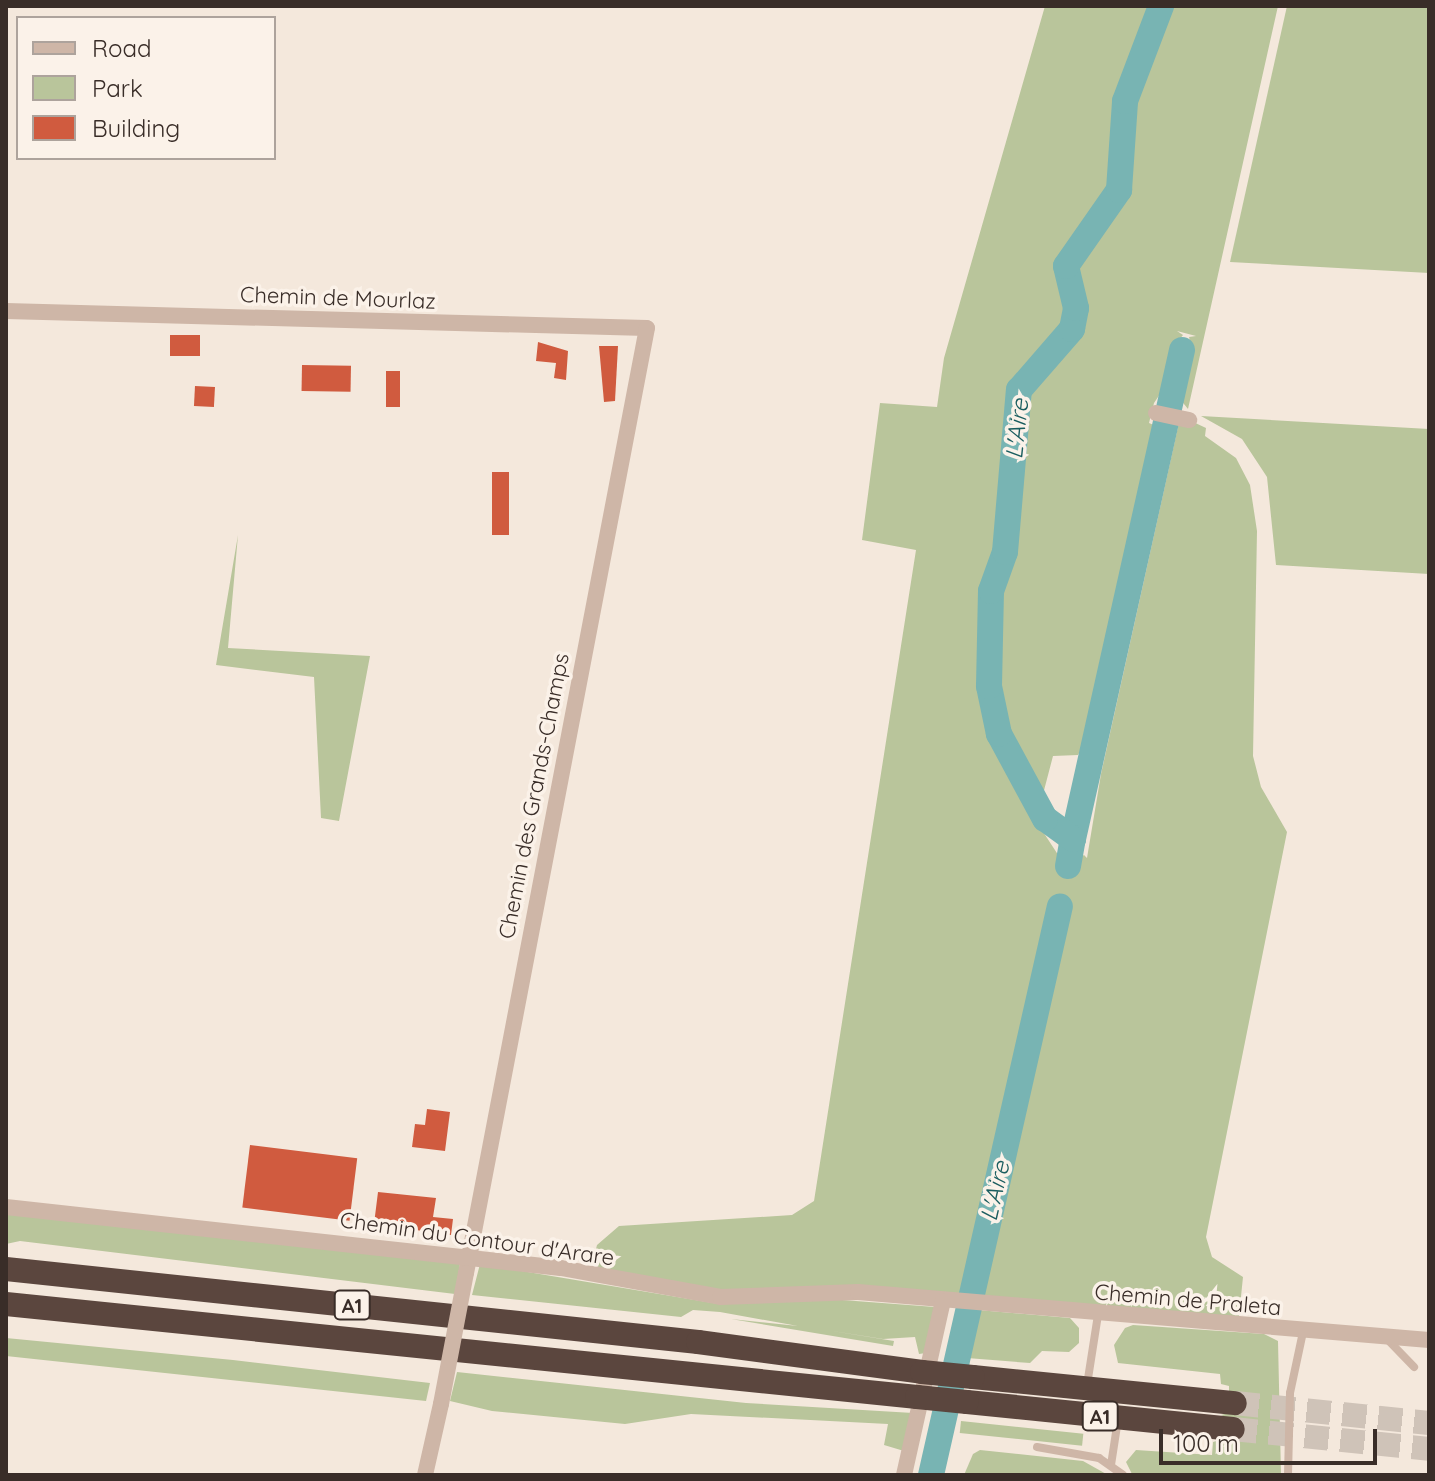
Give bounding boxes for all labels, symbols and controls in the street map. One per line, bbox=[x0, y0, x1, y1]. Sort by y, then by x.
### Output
legend bbox=[16, 16, 276, 160]
text: Road bbox=[92, 33, 152, 63]
text: Park bbox=[92, 73, 143, 103]
text: Building bbox=[92, 113, 180, 143]
street label: Chemin de Mourlaz bbox=[240, 281, 436, 315]
water label: L'Aire bbox=[1000, 397, 1034, 461]
street label: Chemin des Grands-Champs bbox=[493, 651, 575, 941]
water label: L'Aire bbox=[974, 1158, 1016, 1224]
street label: Chemin du Contour d'Arare bbox=[338, 1207, 616, 1271]
street label: Chemin de Praleta bbox=[1094, 1279, 1282, 1321]
road number: A1 bbox=[332, 1289, 372, 1321]
road number: A1 bbox=[1080, 1400, 1120, 1432]
scale bar bbox=[1163, 1413, 1381, 1463]
text: 100 m bbox=[1173, 1428, 1239, 1458]

